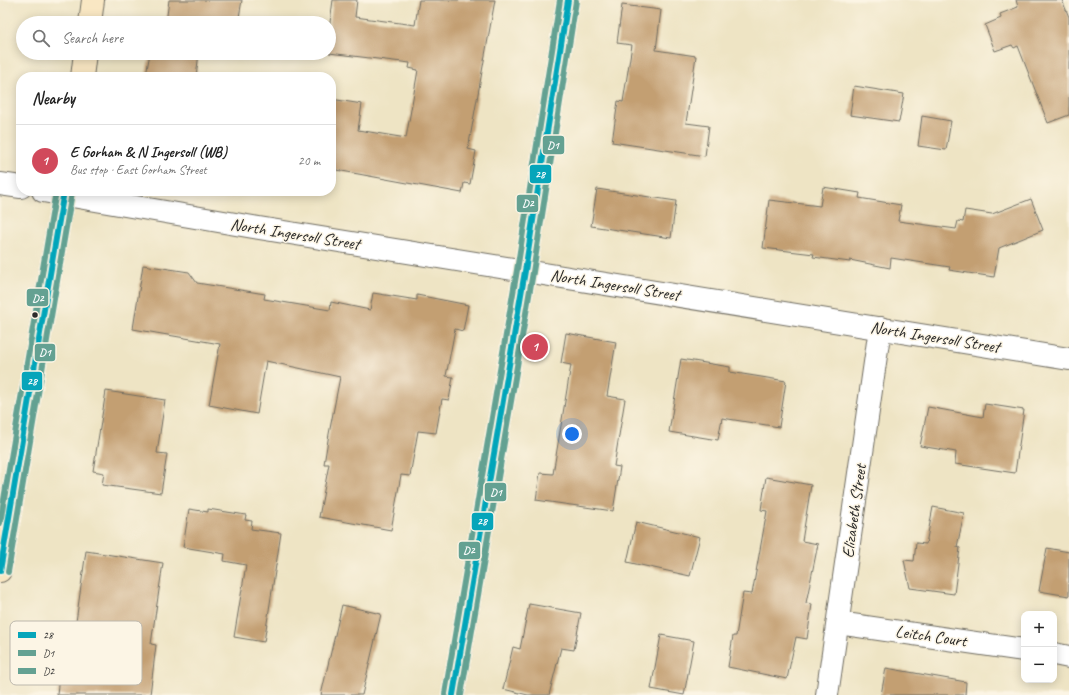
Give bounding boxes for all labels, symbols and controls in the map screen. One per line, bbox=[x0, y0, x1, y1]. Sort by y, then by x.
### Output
search box bbox=[16, 16, 336, 60]
icon: search bbox=[30, 27, 52, 49]
text: Search here bbox=[62, 29, 123, 48]
text: Nearby bbox=[32, 88, 75, 109]
line badge: D1 bbox=[542, 135, 565, 155]
text: D1 bbox=[547, 138, 560, 152]
text: E Gorham & N Ingersoll (WB) bbox=[70, 143, 227, 162]
text: 1 bbox=[42, 153, 48, 169]
text: 20 m bbox=[298, 153, 320, 169]
text: Bus stop · East Gorham Street bbox=[70, 162, 207, 178]
line badge: 28 bbox=[529, 164, 552, 184]
text: 28 bbox=[535, 167, 547, 181]
line badge: D2 bbox=[516, 194, 539, 213]
text: D2 bbox=[522, 196, 535, 210]
street label: North Ingersoll Street bbox=[229, 213, 363, 255]
street label: North Ingersoll Street bbox=[549, 264, 683, 306]
line badge: D2 bbox=[26, 288, 49, 307]
text: D2 bbox=[32, 291, 45, 305]
unlabelled marker bbox=[30, 310, 40, 320]
street label: North Ingersoll Street bbox=[869, 316, 1003, 358]
pin: 1 bbox=[522, 332, 548, 362]
line badge: D1 bbox=[34, 343, 56, 362]
text: D1 bbox=[39, 345, 52, 359]
line badge: 28 bbox=[21, 371, 43, 391]
text: 28 bbox=[27, 374, 39, 388]
your location bbox=[562, 424, 582, 444]
street label: Elizabeth Street bbox=[837, 461, 871, 559]
line badge: D1 bbox=[484, 482, 507, 502]
text: D1 bbox=[490, 485, 503, 499]
line badge: 28 bbox=[471, 512, 494, 531]
text: 28 bbox=[477, 514, 489, 528]
line badge: D2 bbox=[458, 541, 481, 560]
text: D2 bbox=[463, 543, 476, 557]
map controls bbox=[1021, 611, 1057, 683]
button: + bbox=[1021, 611, 1057, 647]
legend bbox=[10, 621, 142, 685]
street label: Leitch Court bbox=[894, 621, 970, 652]
text: 28 bbox=[43, 628, 54, 642]
text: D1 bbox=[43, 646, 55, 660]
button: − bbox=[1021, 647, 1057, 683]
text: D2 bbox=[43, 664, 55, 678]

